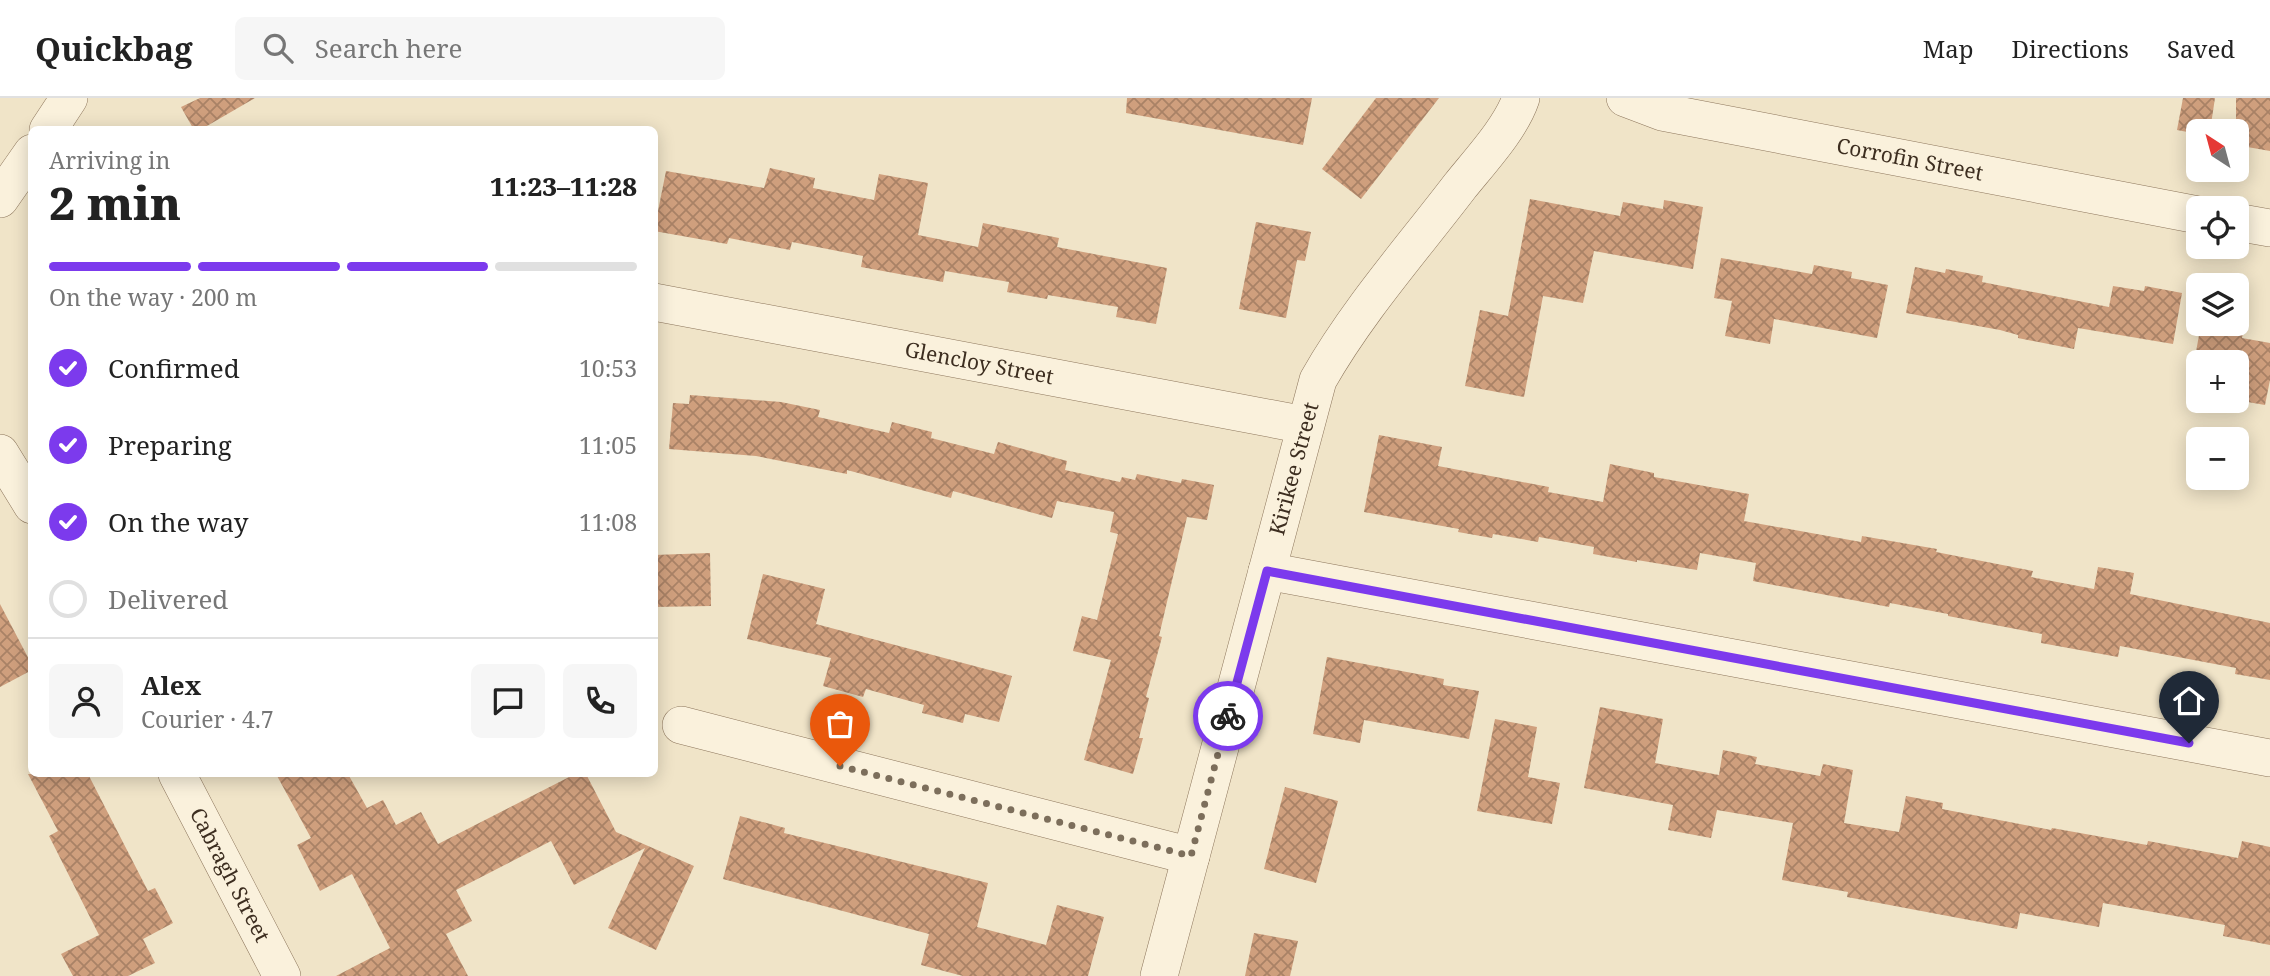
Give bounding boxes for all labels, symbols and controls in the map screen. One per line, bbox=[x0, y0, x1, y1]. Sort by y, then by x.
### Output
search box bbox=[235, 17, 725, 80]
text: Quickbag bbox=[35, 26, 193, 71]
icon: search bbox=[259, 29, 297, 67]
text: Search here bbox=[315, 30, 462, 66]
text: Map bbox=[1923, 32, 1974, 65]
text: Directions bbox=[2012, 32, 2129, 65]
text: Saved bbox=[2167, 32, 2235, 65]
north arrow bbox=[2186, 119, 2249, 182]
map controls bbox=[2186, 119, 2249, 490]
street label: Corrofin Street bbox=[1834, 131, 1986, 186]
text: Arriving in bbox=[49, 144, 170, 176]
text: 11:23–11:28 bbox=[490, 168, 637, 204]
text: 2 min bbox=[49, 171, 181, 233]
button: locate bbox=[2186, 196, 2249, 259]
button: layers bbox=[2186, 273, 2249, 336]
text: On the way · 200 m bbox=[49, 281, 257, 313]
street label: Glencloy Street bbox=[903, 335, 1056, 390]
icon: check bbox=[49, 349, 87, 387]
text: Confirmed bbox=[108, 350, 240, 386]
button: + bbox=[2186, 350, 2249, 413]
text: 10:53 bbox=[579, 352, 637, 384]
street label: Kirikee Street bbox=[1262, 399, 1324, 538]
icon: check bbox=[49, 426, 87, 464]
text: Preparing bbox=[108, 427, 232, 463]
button: − bbox=[2186, 427, 2249, 490]
text: 11:05 bbox=[579, 429, 637, 461]
icon: check bbox=[49, 503, 87, 541]
text: On the way bbox=[108, 504, 248, 540]
text: 11:08 bbox=[579, 506, 637, 538]
text: Delivered bbox=[108, 581, 228, 617]
button: person bbox=[49, 664, 123, 738]
button: chat bbox=[471, 664, 545, 738]
button: phone bbox=[563, 664, 637, 738]
text: Alex bbox=[141, 667, 201, 703]
pin bbox=[2159, 671, 2219, 743]
courier bbox=[1193, 681, 1263, 751]
icon: home bbox=[2170, 682, 2208, 720]
pin bbox=[810, 694, 870, 766]
icon: bike bbox=[1209, 697, 1247, 735]
text: Courier · 4.7 bbox=[141, 703, 274, 735]
icon: bag bbox=[821, 705, 859, 743]
street label: Cabragh Street bbox=[184, 803, 277, 947]

